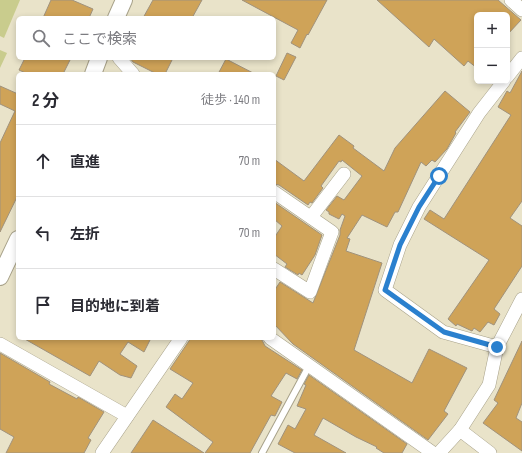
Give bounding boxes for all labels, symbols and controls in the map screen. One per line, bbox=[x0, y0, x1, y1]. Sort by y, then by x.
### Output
map controls bbox=[474, 12, 510, 84]
button: + bbox=[474, 12, 510, 48]
search box bbox=[16, 16, 276, 60]
icon: search bbox=[30, 27, 52, 49]
text: ここで検索 bbox=[62, 30, 137, 49]
button: − bbox=[474, 48, 510, 84]
text: 2 分 bbox=[32, 91, 59, 111]
text: 徒歩 · 140 m bbox=[201, 92, 260, 108]
icon: ahead bbox=[32, 150, 54, 172]
text: 直進 bbox=[70, 153, 100, 172]
text: 70 m bbox=[239, 153, 260, 169]
route start bbox=[430, 167, 448, 185]
icon: left bbox=[32, 222, 54, 244]
text: 左折 bbox=[70, 225, 100, 244]
text: 70 m bbox=[239, 225, 260, 241]
icon: arrive bbox=[32, 294, 54, 316]
text: 目的地に到着 bbox=[70, 297, 160, 316]
route end bbox=[488, 338, 506, 356]

